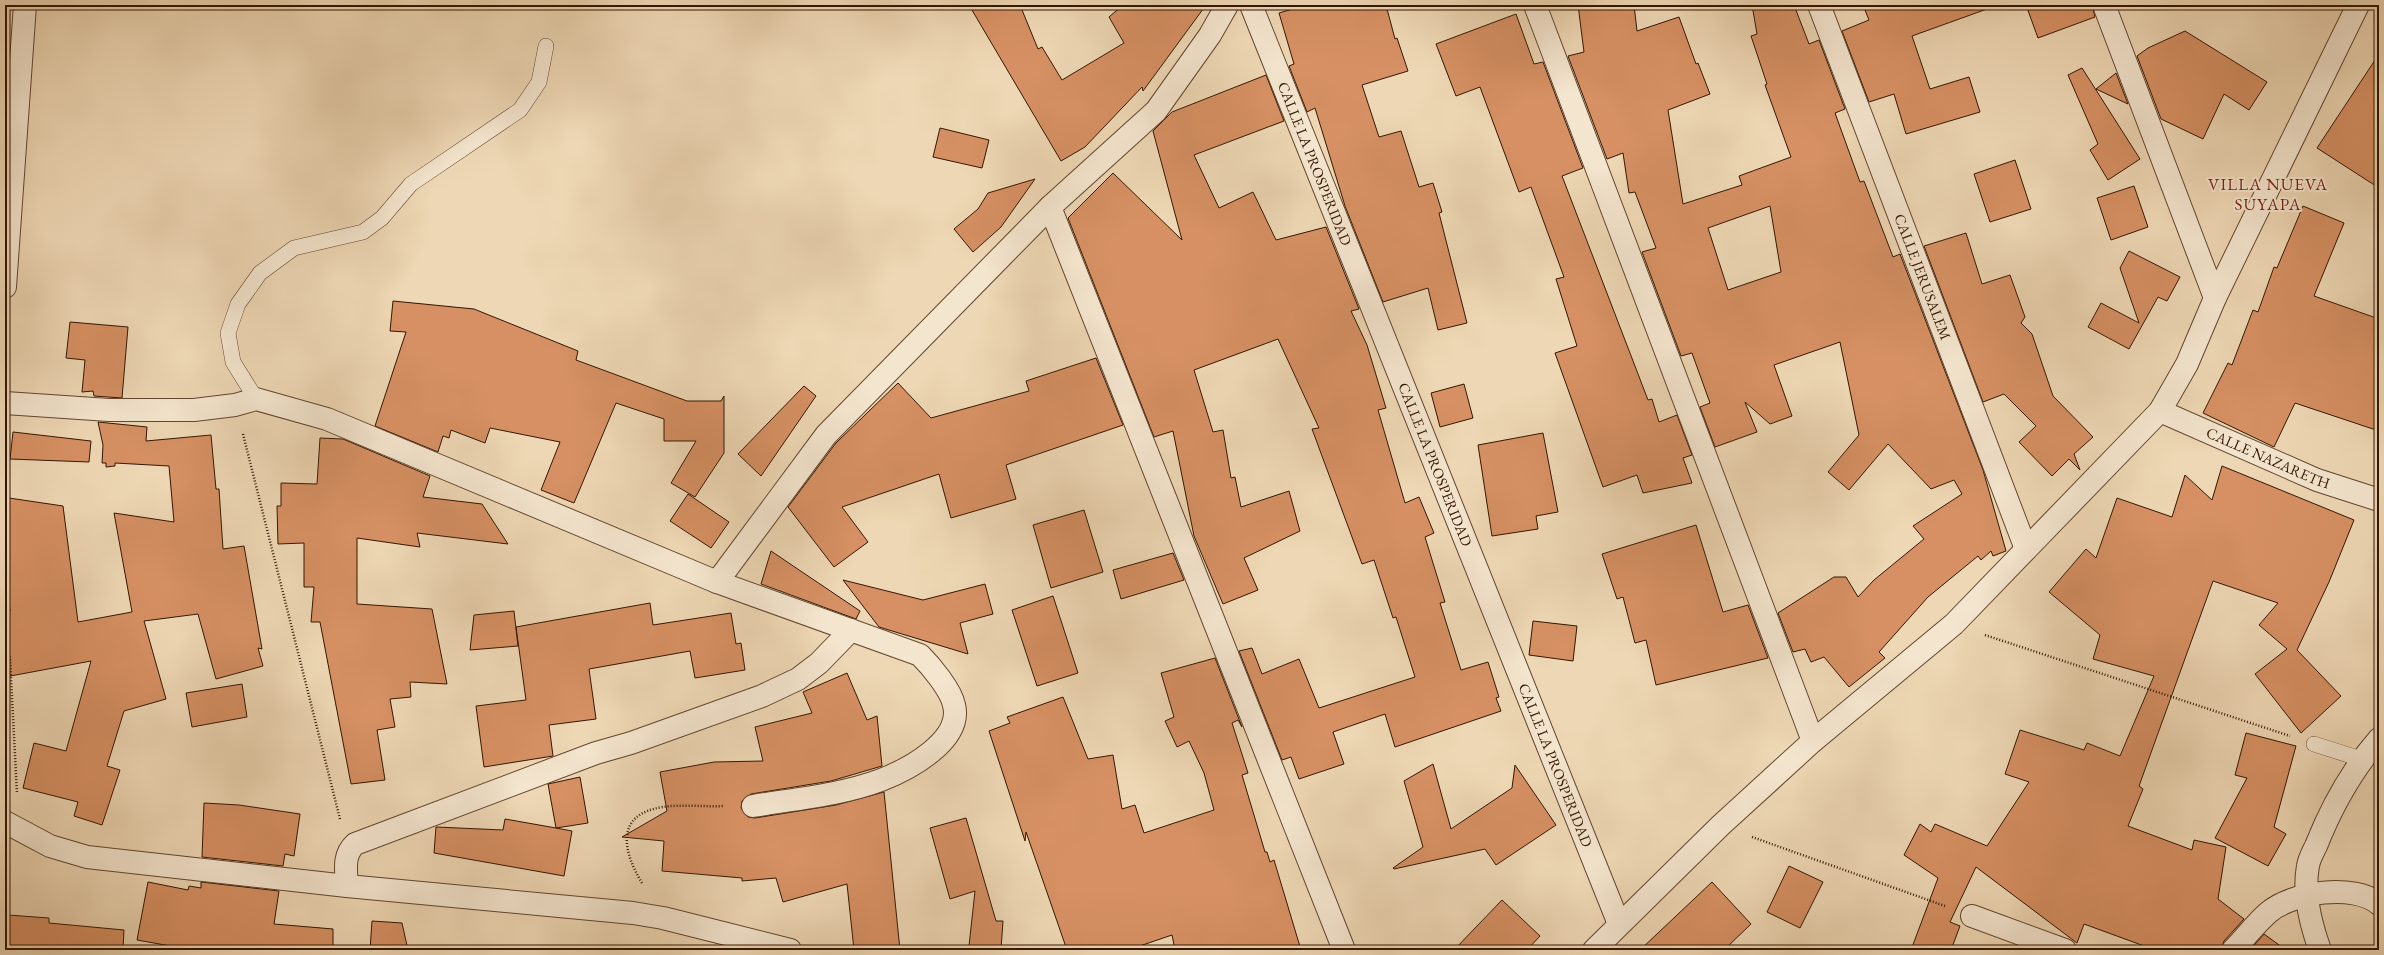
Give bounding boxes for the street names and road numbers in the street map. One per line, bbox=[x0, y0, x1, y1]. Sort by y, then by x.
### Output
street label: CALLE LA PROSPERIDAD bbox=[1274, 79, 1356, 248]
street label: CALLE JERUSALEM bbox=[1890, 211, 1956, 343]
street label: CALLE LA PROSPERIDAD bbox=[1394, 380, 1477, 549]
street label: CALLE NAZARETH bbox=[2203, 423, 2333, 493]
street label: CALLE LA PROSPERIDAD bbox=[1515, 680, 1597, 850]

